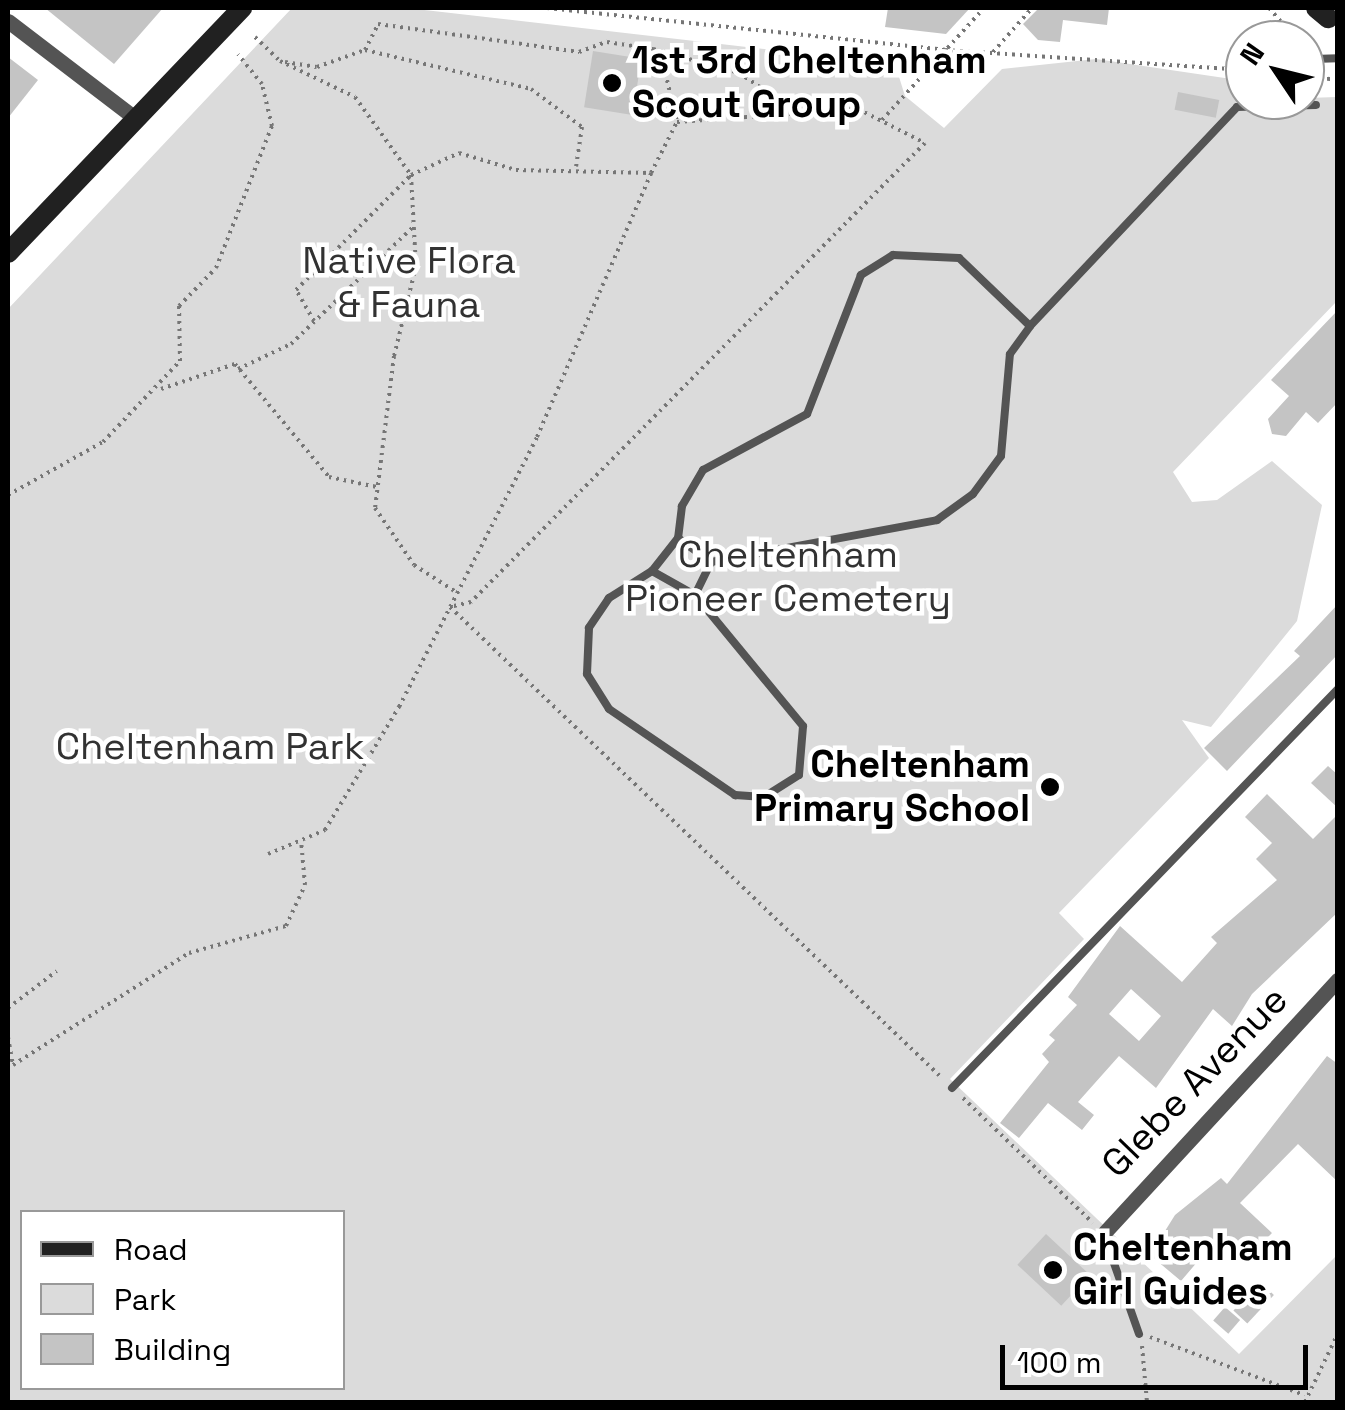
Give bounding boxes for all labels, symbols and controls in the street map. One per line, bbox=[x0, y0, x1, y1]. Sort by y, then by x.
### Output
north arrow bbox=[1225, 20, 1325, 120]
text: N bbox=[1232, 36, 1272, 72]
place label: 1st 3rd Cheltenham Scout Group bbox=[632, 38, 987, 127]
marker: 1st 3rd Cheltenham Scout Group bbox=[601, 72, 623, 94]
park label: Native Flora & Fauna bbox=[302, 238, 516, 328]
park label: Cheltenham Pioneer Cemetery bbox=[625, 532, 951, 622]
park label: Cheltenham Park bbox=[56, 724, 364, 770]
place label: Cheltenham Primary School bbox=[754, 742, 1030, 832]
marker: Cheltenham Primary School bbox=[1039, 776, 1061, 798]
street label: Glebe Avenue bbox=[1093, 977, 1297, 1187]
legend bbox=[20, 1210, 345, 1390]
place label: Cheltenham Girl Guides bbox=[1073, 1225, 1293, 1314]
text: Road bbox=[114, 1230, 188, 1269]
marker: Cheltenham Girl Guides bbox=[1042, 1259, 1064, 1281]
text: Park bbox=[114, 1280, 176, 1319]
scale bar bbox=[1005, 1325, 1312, 1387]
text: Building bbox=[114, 1330, 231, 1369]
text: 100 m bbox=[1017, 1343, 1102, 1382]

